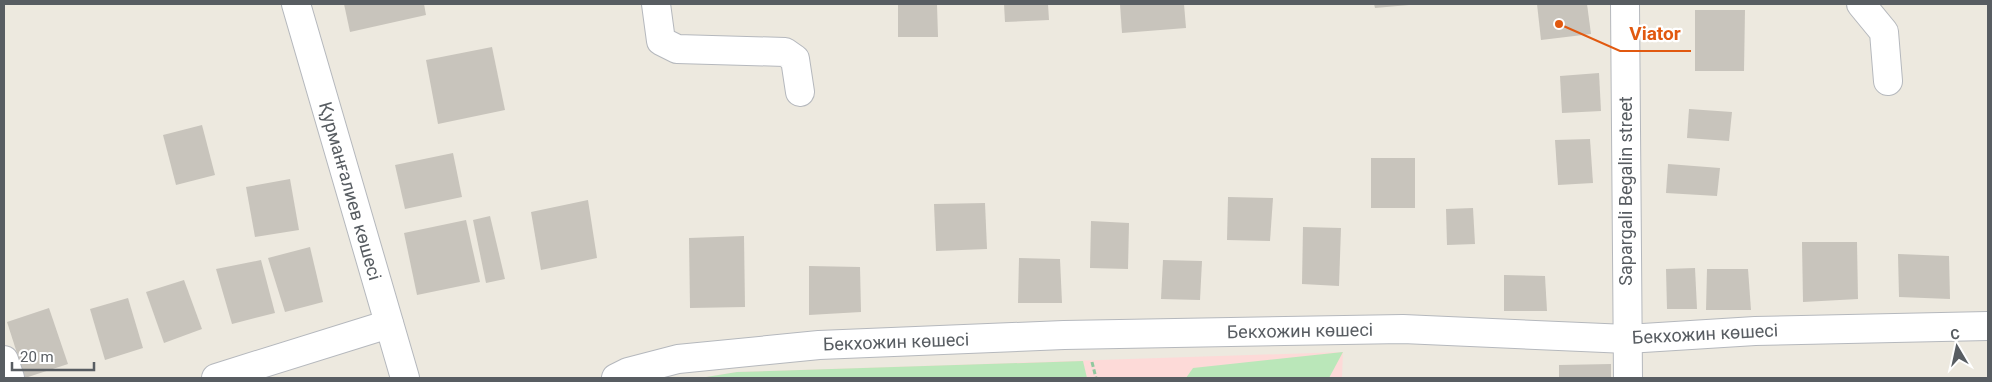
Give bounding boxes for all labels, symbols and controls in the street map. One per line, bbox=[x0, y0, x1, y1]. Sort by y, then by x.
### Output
callout: Viator bbox=[1620, 17, 1691, 51]
text: Viator bbox=[1629, 22, 1681, 45]
street label: Sapargali Begalin street bbox=[1615, 96, 1636, 286]
street label: Қурманғалиев көшесі bbox=[315, 99, 386, 282]
street label: Бекхожин көшесі bbox=[1227, 319, 1373, 342]
street label: Бекхожин көшесі bbox=[1631, 319, 1779, 348]
north arrow bbox=[1932, 322, 1982, 372]
text: С bbox=[1949, 326, 1961, 343]
street label: Бекхожин көшесі bbox=[823, 328, 969, 355]
scale bar bbox=[12, 340, 95, 372]
text: 20 m bbox=[20, 348, 54, 366]

